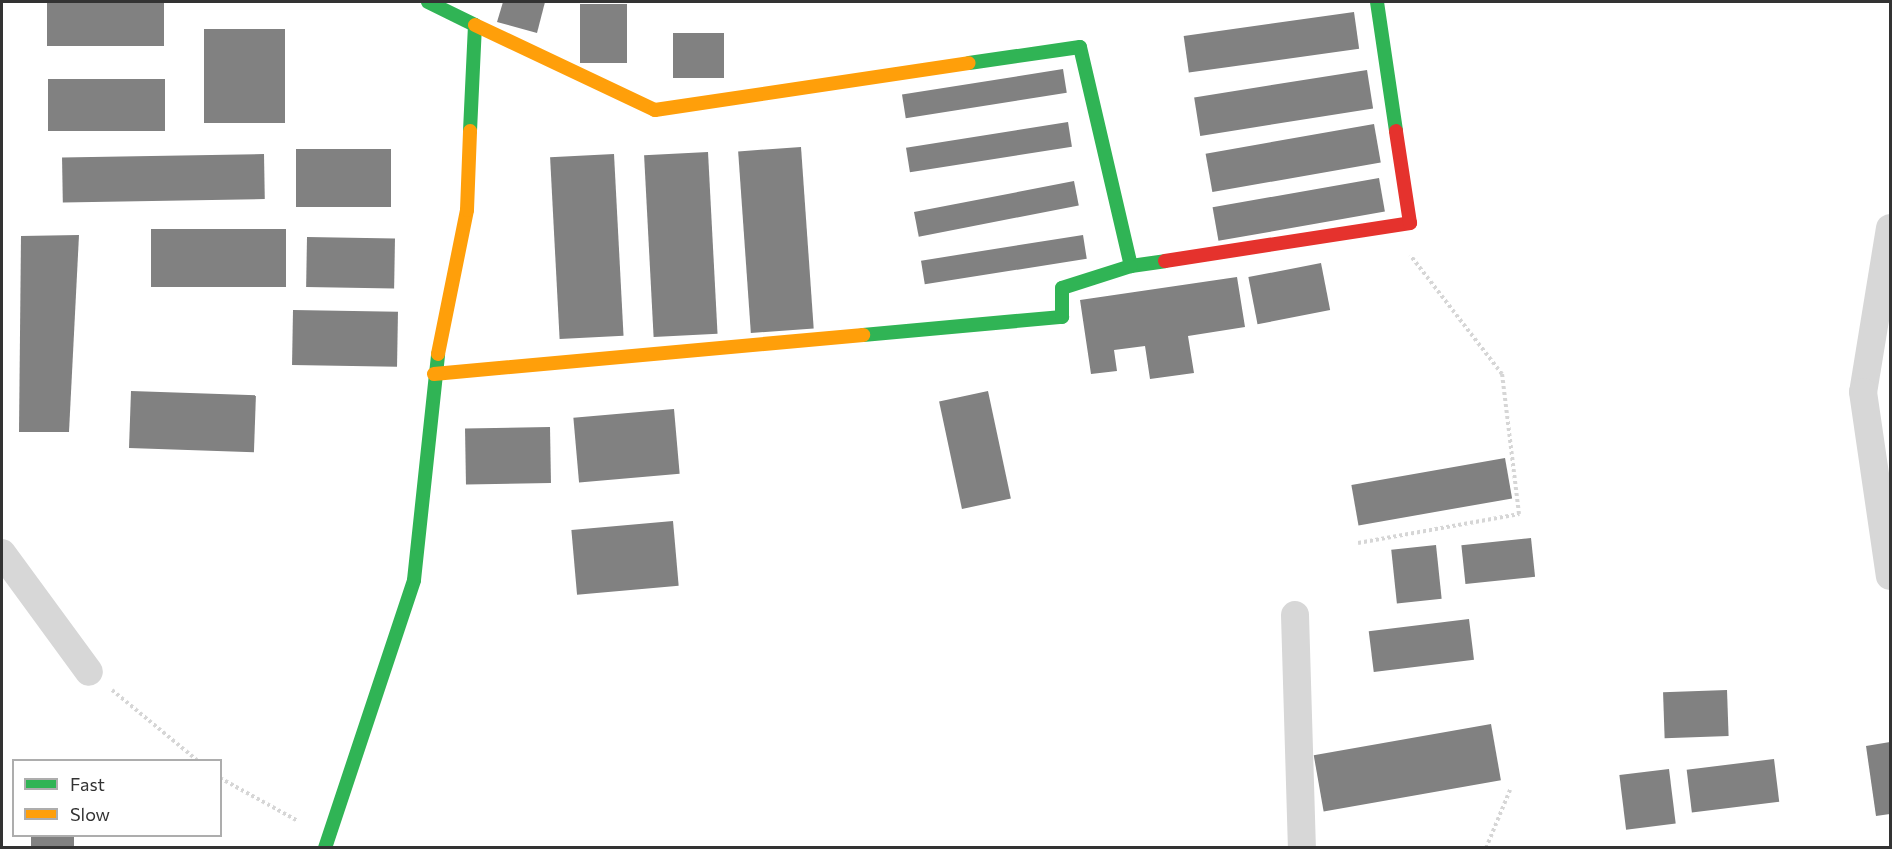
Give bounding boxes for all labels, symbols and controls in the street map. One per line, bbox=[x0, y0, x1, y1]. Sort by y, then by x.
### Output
legend bbox=[12, 759, 222, 837]
text: Fast bbox=[70, 773, 105, 795]
text: Slow bbox=[70, 803, 110, 825]

